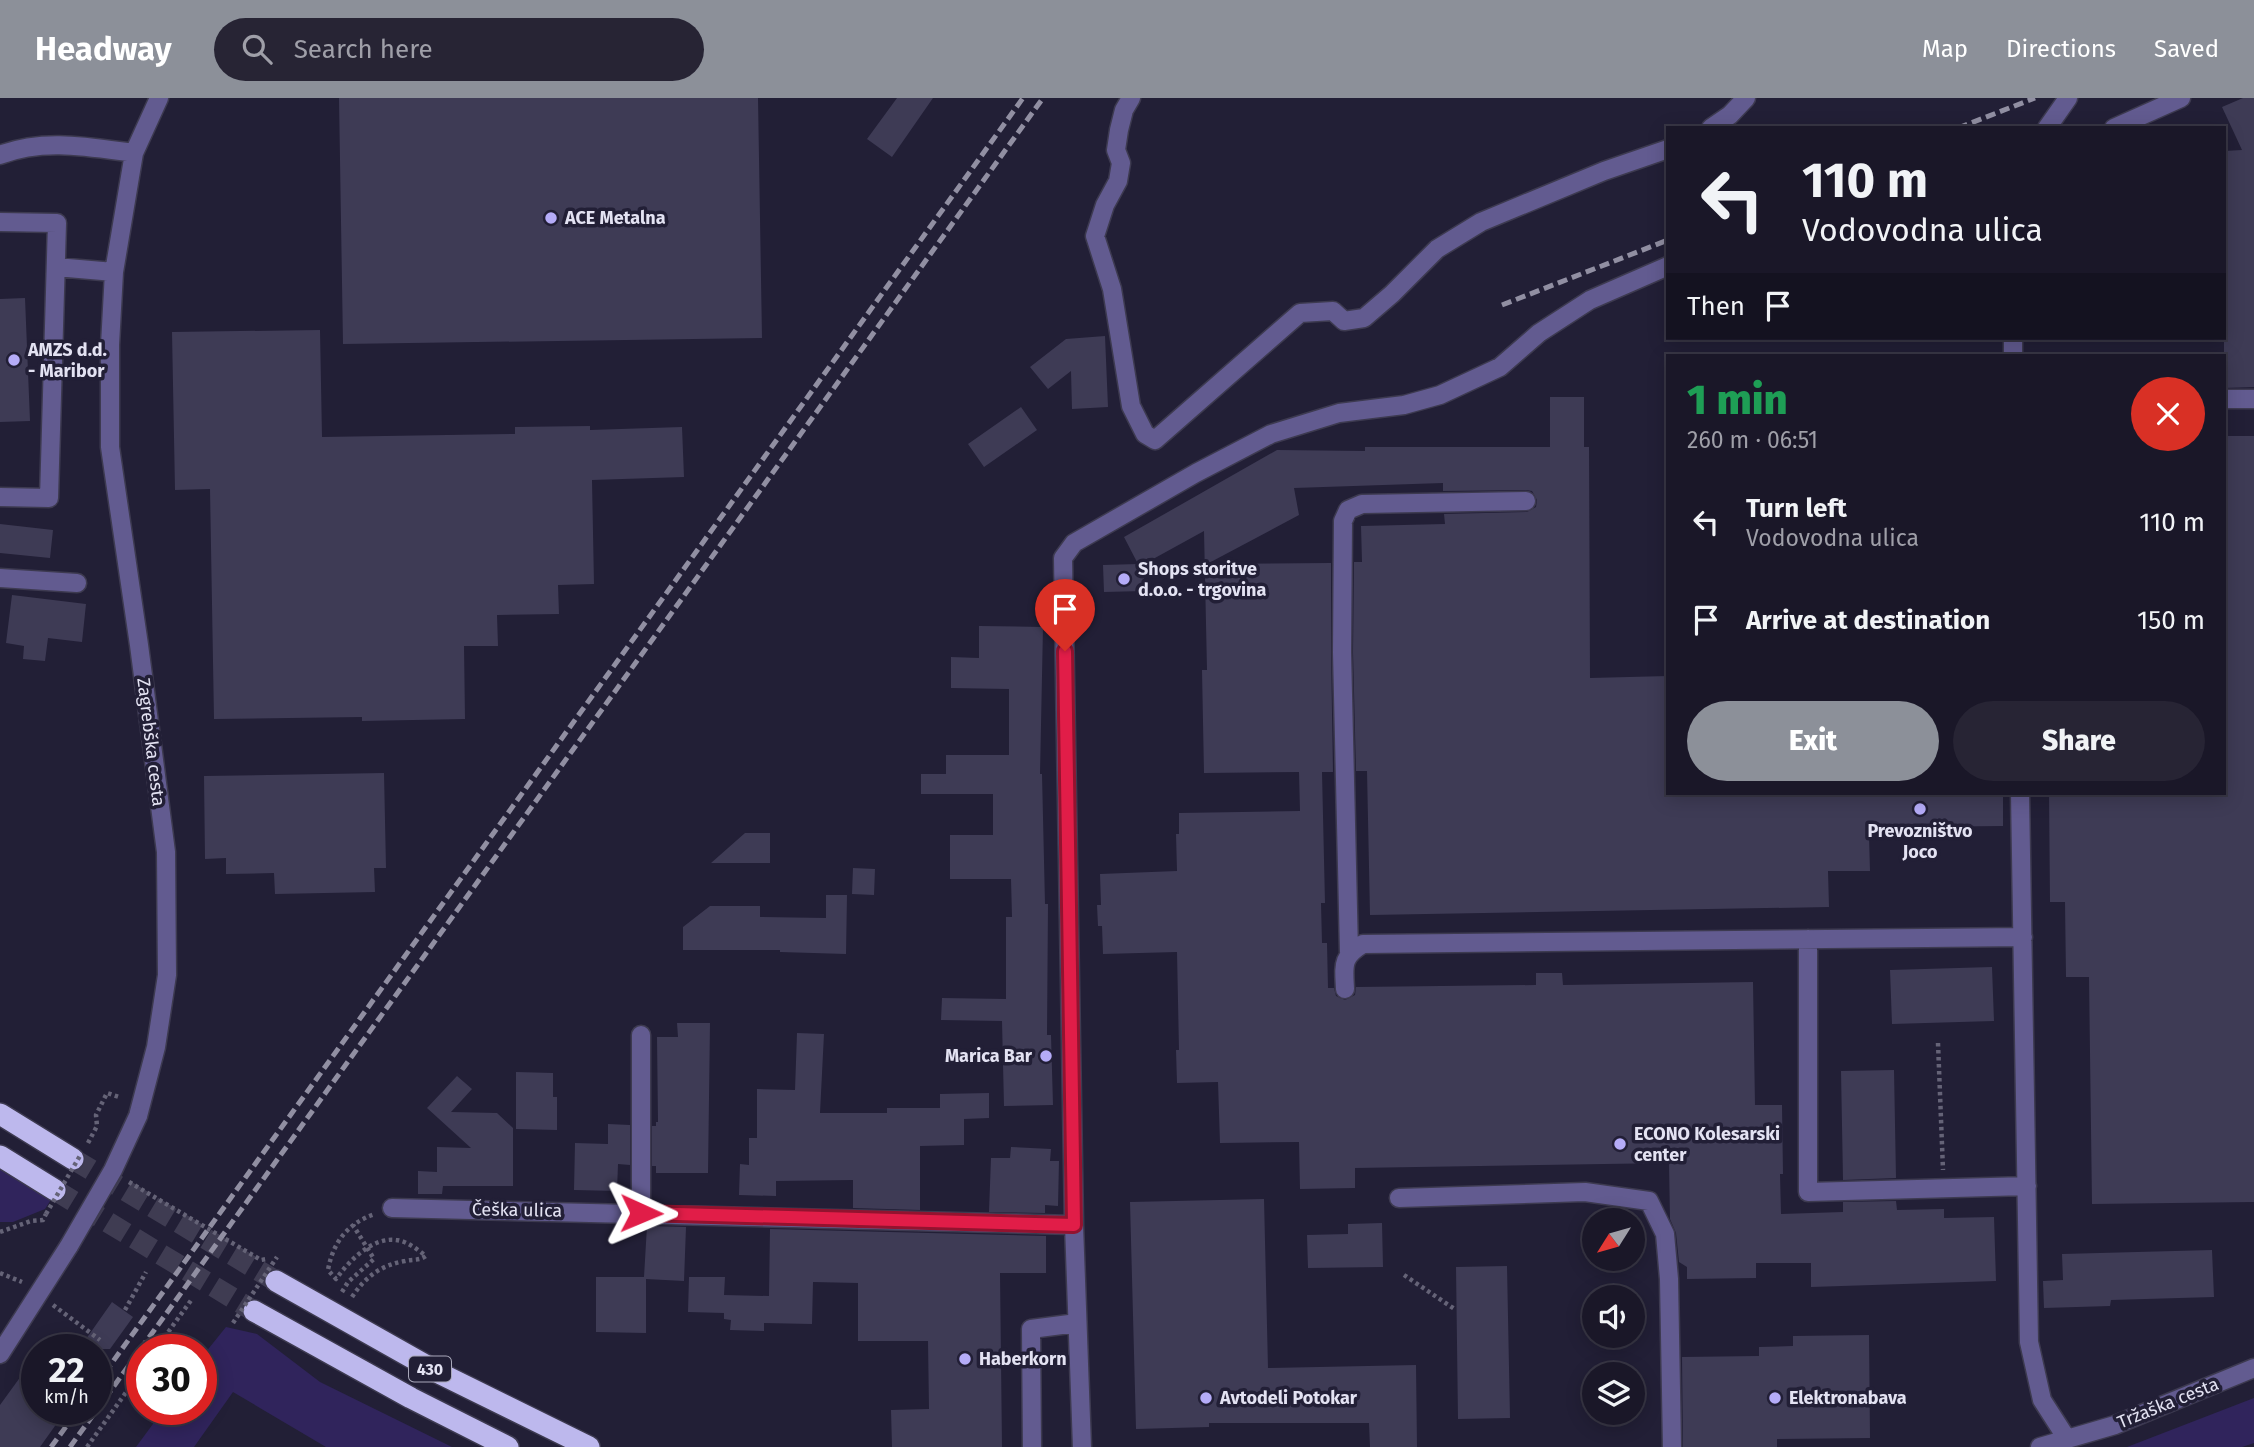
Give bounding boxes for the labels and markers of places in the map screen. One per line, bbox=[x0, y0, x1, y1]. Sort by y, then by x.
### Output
place label: ACE Metalna bbox=[564, 207, 666, 229]
marker: ACE Metalna bbox=[543, 210, 559, 226]
place label: AMZS d.d. - Maribor bbox=[27, 339, 107, 382]
marker: AMZS d.d. - Maribor bbox=[6, 352, 22, 368]
place label: Shops storitve d.o.o. - trgovina bbox=[1138, 558, 1266, 601]
marker: Shops storitve d.o.o. - trgovina bbox=[1116, 571, 1132, 587]
pin bbox=[1035, 579, 1095, 651]
marker: Prevozništvo Joco bbox=[1912, 801, 1928, 817]
place label: Prevozništvo Joco bbox=[1867, 820, 1973, 863]
place label: Marica Bar bbox=[945, 1045, 1033, 1067]
marker: Marica Bar bbox=[1038, 1048, 1054, 1064]
place label: ECONO Kolesarski center bbox=[1634, 1123, 1780, 1166]
marker: ECONO Kolesarski center bbox=[1612, 1136, 1628, 1152]
place label: Haberkorn bbox=[979, 1348, 1067, 1370]
marker: Haberkorn bbox=[957, 1351, 973, 1367]
place label: Avtodeli Potokar bbox=[1219, 1387, 1358, 1409]
place label: Elektronabava bbox=[1789, 1387, 1907, 1409]
marker: Avtodeli Potokar bbox=[1198, 1390, 1214, 1406]
marker: Elektronabava bbox=[1767, 1390, 1783, 1406]

